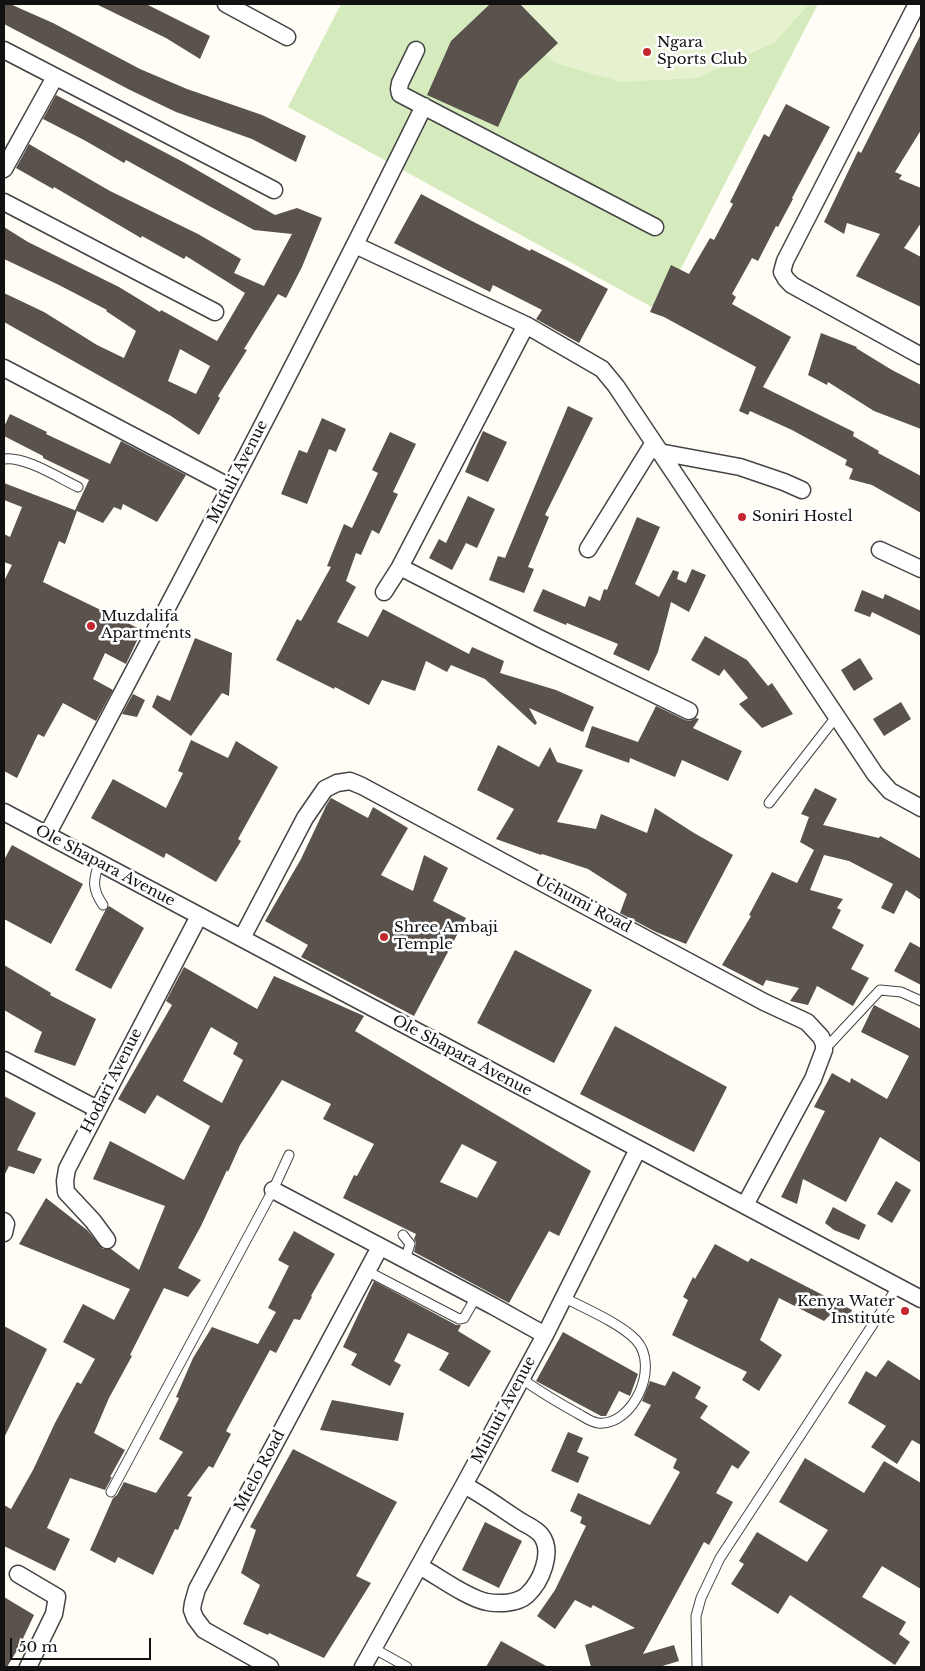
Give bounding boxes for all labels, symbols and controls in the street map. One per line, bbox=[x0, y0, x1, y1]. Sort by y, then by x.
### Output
place label: Ngara Sports Club bbox=[657, 34, 747, 69]
marker: Ngara Sports Club bbox=[641, 46, 653, 58]
street label: Mufuli Avenue bbox=[204, 417, 272, 527]
place label: Soniri Hostel bbox=[752, 508, 853, 526]
marker: Soniri Hostel bbox=[736, 511, 748, 523]
place label: Muzdalifa Apartments bbox=[101, 608, 191, 643]
marker: Muzdalifa Apartments bbox=[85, 620, 97, 632]
street label: Ole Shapara Avenue bbox=[32, 822, 178, 910]
street label: Uchumi Road bbox=[532, 871, 634, 937]
place label: Shree Ambaji Temple bbox=[394, 919, 498, 954]
marker: Shree Ambaji Temple bbox=[378, 931, 390, 943]
street label: Ole Shapara Avenue bbox=[389, 1012, 535, 1100]
street label: Hodari Avenue bbox=[78, 1025, 146, 1137]
place label: Kenya Water Institute bbox=[797, 1293, 895, 1328]
marker: Kenya Water Institute bbox=[899, 1305, 911, 1317]
street label: Muhuti Avenue bbox=[468, 1353, 540, 1467]
street label: Mtelo Road bbox=[231, 1427, 289, 1515]
scale bar bbox=[12, 1628, 154, 1660]
text: 50 m bbox=[18, 1637, 58, 1656]

